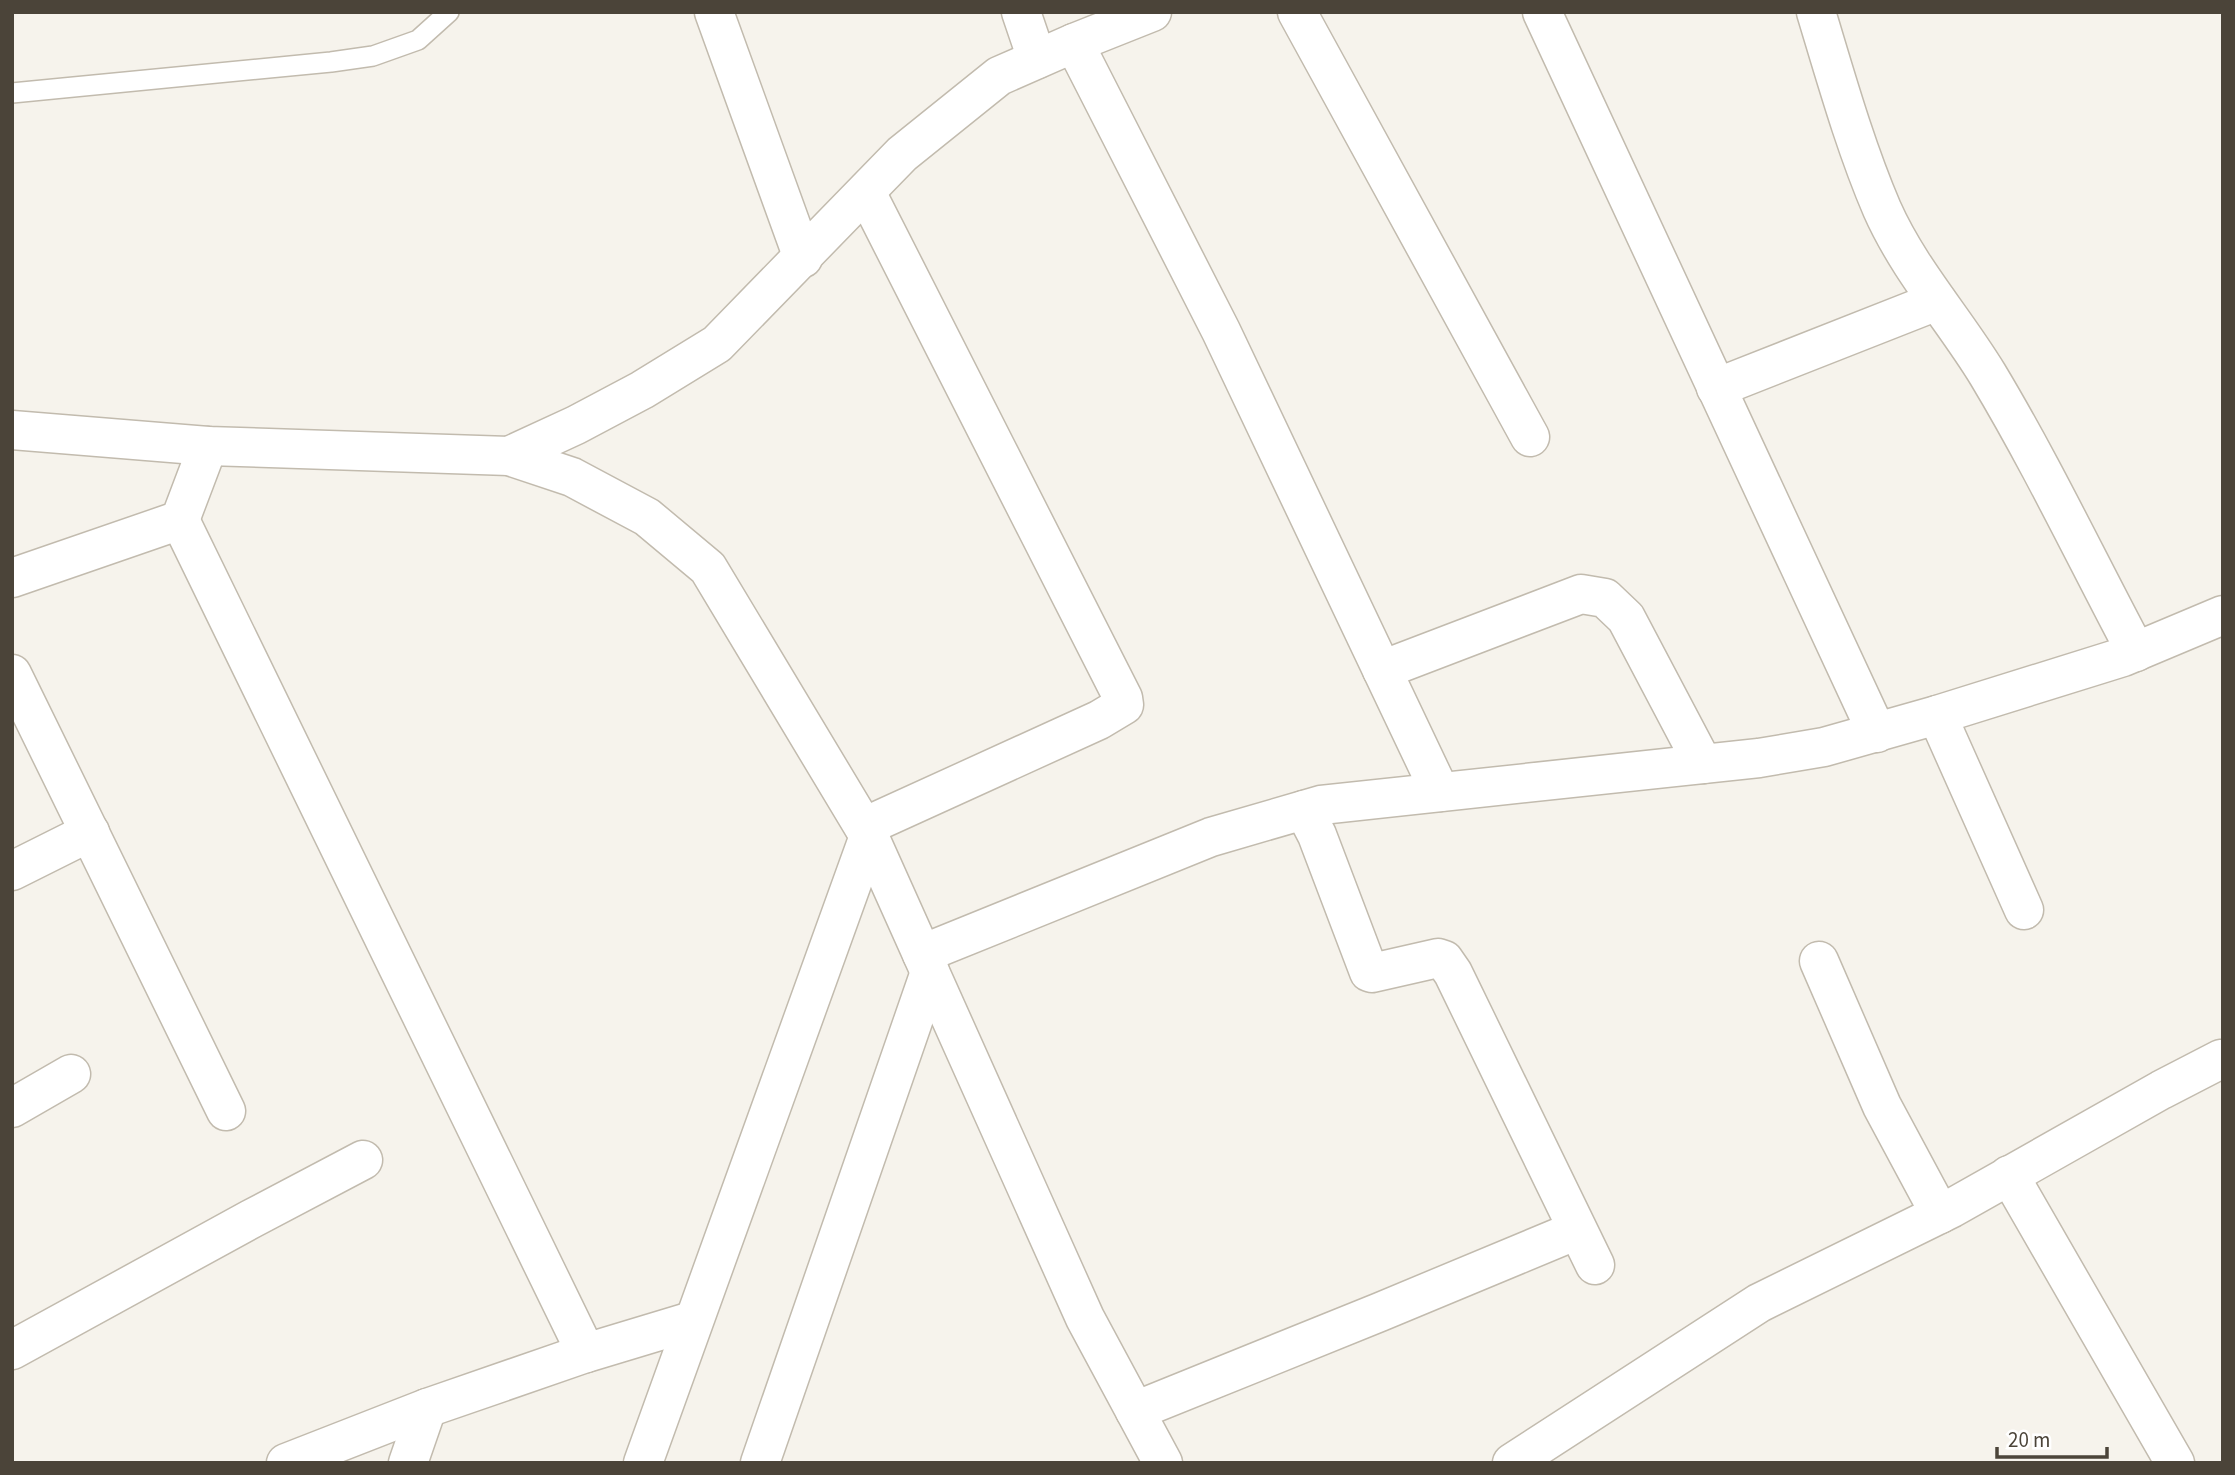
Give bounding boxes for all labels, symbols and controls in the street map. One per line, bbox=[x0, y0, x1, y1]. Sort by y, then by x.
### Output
scale bar bbox=[1997, 1416, 2107, 1460]
text: 20 m bbox=[2008, 1425, 2050, 1455]

